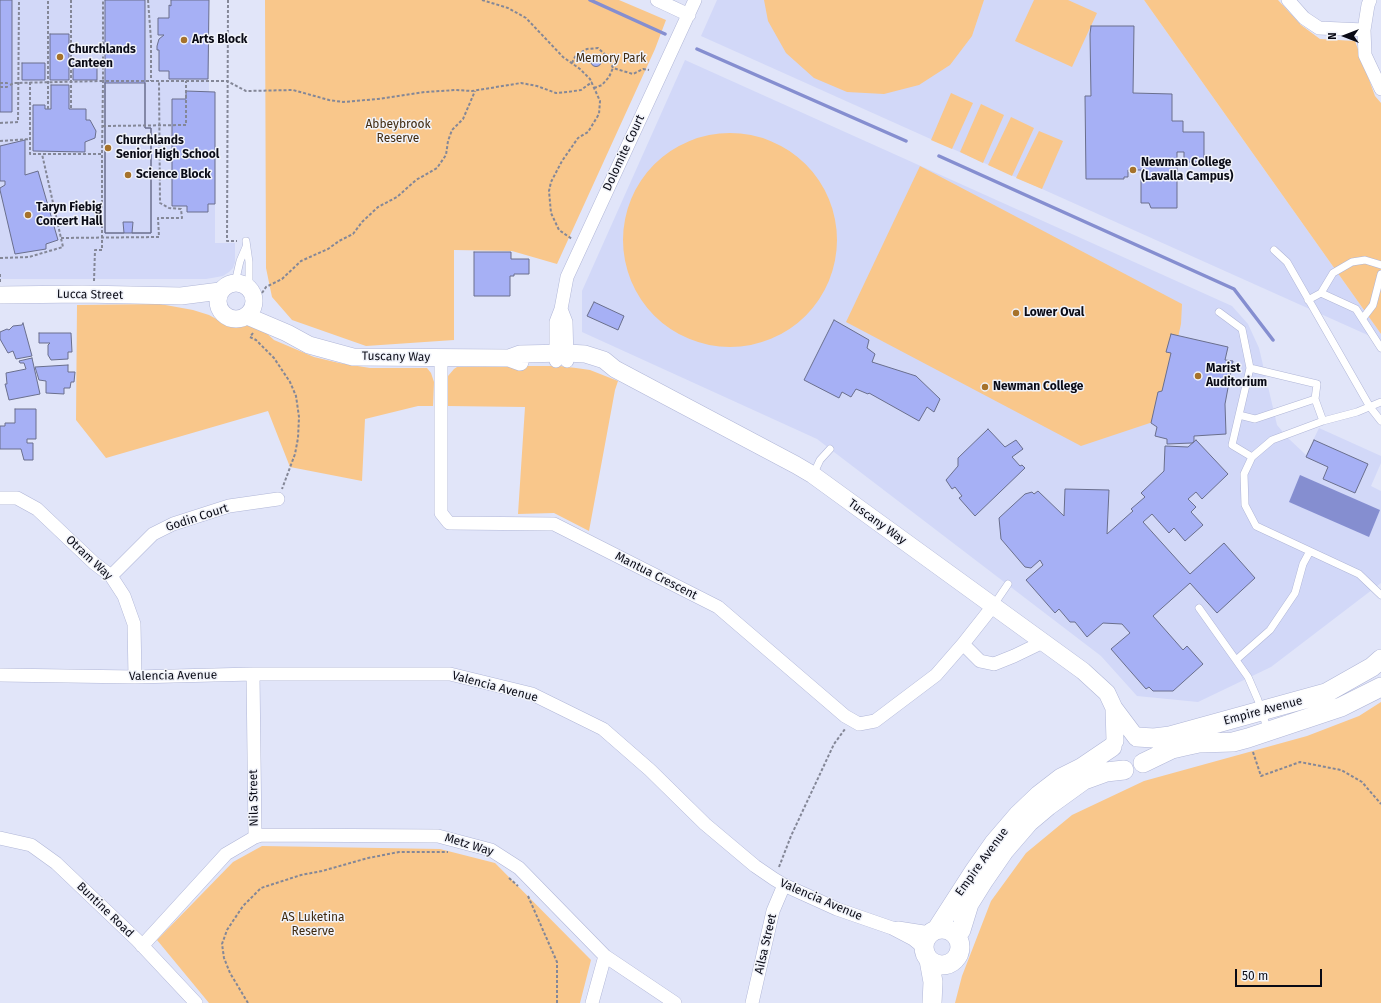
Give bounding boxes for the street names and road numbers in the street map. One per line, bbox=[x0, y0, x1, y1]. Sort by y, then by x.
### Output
street label: Dolomite Court bbox=[600, 113, 648, 193]
street label: Lucca Street bbox=[57, 287, 123, 303]
street label: Tuscany Way bbox=[362, 349, 430, 365]
street label: Tuscany Way bbox=[845, 496, 909, 548]
street label: Godin Court bbox=[164, 501, 230, 535]
street label: Otram Way bbox=[63, 533, 115, 583]
street label: Mantua Crescent bbox=[613, 549, 699, 603]
street label: Valencia Avenue bbox=[129, 668, 217, 684]
street label: Valencia Avenue bbox=[450, 669, 540, 705]
street label: Empire Avenue bbox=[1222, 694, 1304, 728]
street label: Nila Street bbox=[246, 769, 262, 827]
street label: Empire Avenue bbox=[952, 825, 1012, 899]
street label: Metz Way bbox=[443, 831, 495, 859]
street label: Valencia Avenue bbox=[778, 876, 864, 924]
street label: Buntine Road bbox=[74, 879, 136, 941]
street label: Ailsa Street bbox=[752, 912, 780, 976]

